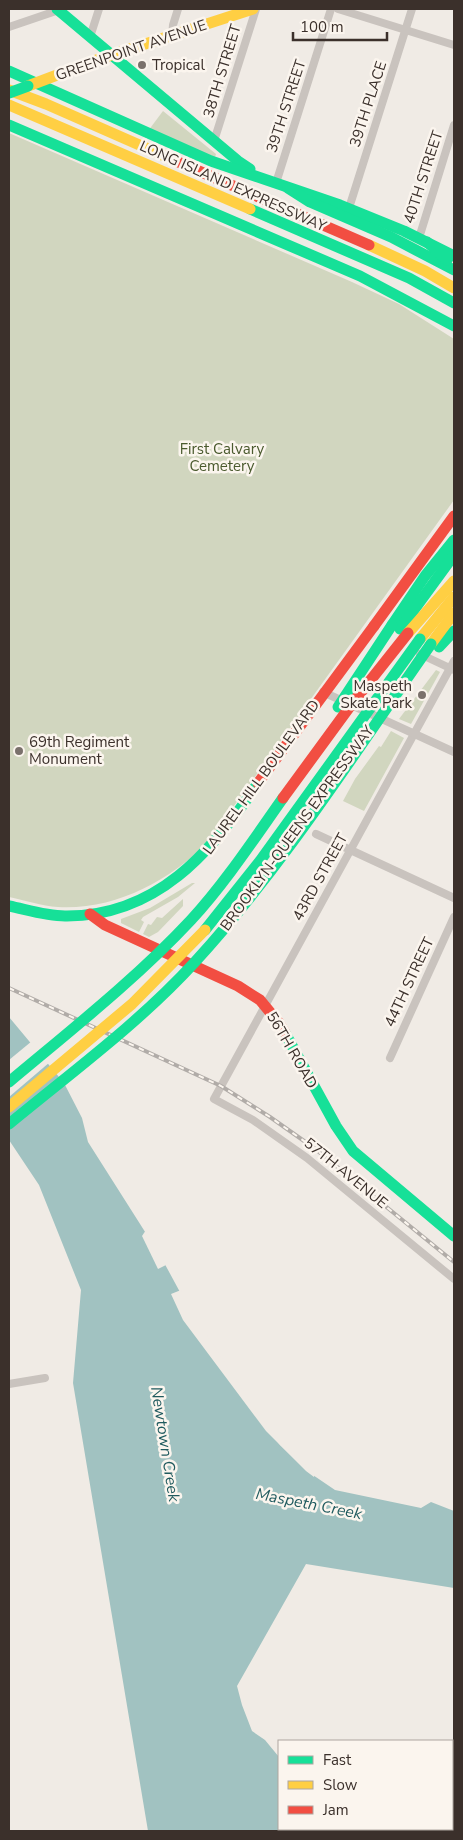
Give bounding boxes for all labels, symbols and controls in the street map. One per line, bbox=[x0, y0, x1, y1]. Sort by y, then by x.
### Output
scale bar bbox=[293, 10, 387, 42]
street label: GREENPOINT AVENUE bbox=[53, 15, 209, 85]
text: 100 m bbox=[300, 17, 344, 37]
street label: 38TH STREET bbox=[198, 22, 246, 120]
place label: Tropical bbox=[152, 55, 206, 75]
street label: 39TH STREET bbox=[262, 57, 310, 155]
street label: 39TH PLACE bbox=[345, 58, 391, 150]
marker: Tropical bbox=[136, 59, 148, 71]
street label: 40TH STREET bbox=[399, 128, 447, 226]
street label: LONG ISLAND EXPRESSWAY bbox=[137, 136, 330, 237]
park label: First Calvary Cemetery bbox=[180, 439, 264, 476]
place label: Maspeth Skate Park bbox=[340, 676, 412, 713]
marker: Maspeth Skate Park bbox=[416, 689, 428, 701]
street label: LAUREL HILL BOULEVARD bbox=[198, 696, 324, 858]
street label: BROOKLYN-QUEENS EXPRESSWAY bbox=[216, 721, 379, 935]
place label: 69th Regiment Monument bbox=[29, 732, 130, 769]
marker: 69th Regiment Monument bbox=[13, 745, 25, 757]
street label: 43RD STREET bbox=[288, 830, 352, 924]
street label: 44TH STREET bbox=[380, 934, 438, 1030]
street label: 56TH ROAD bbox=[262, 1008, 322, 1092]
street label: 57TH AVENUE bbox=[300, 1133, 392, 1213]
water label: Newtown Creek bbox=[145, 1385, 185, 1504]
water label: Maspeth Creek bbox=[254, 1483, 365, 1525]
legend bbox=[278, 1740, 453, 1830]
text: Fast bbox=[323, 1750, 352, 1770]
text: Slow bbox=[323, 1775, 358, 1795]
text: Jam bbox=[322, 1800, 349, 1820]

